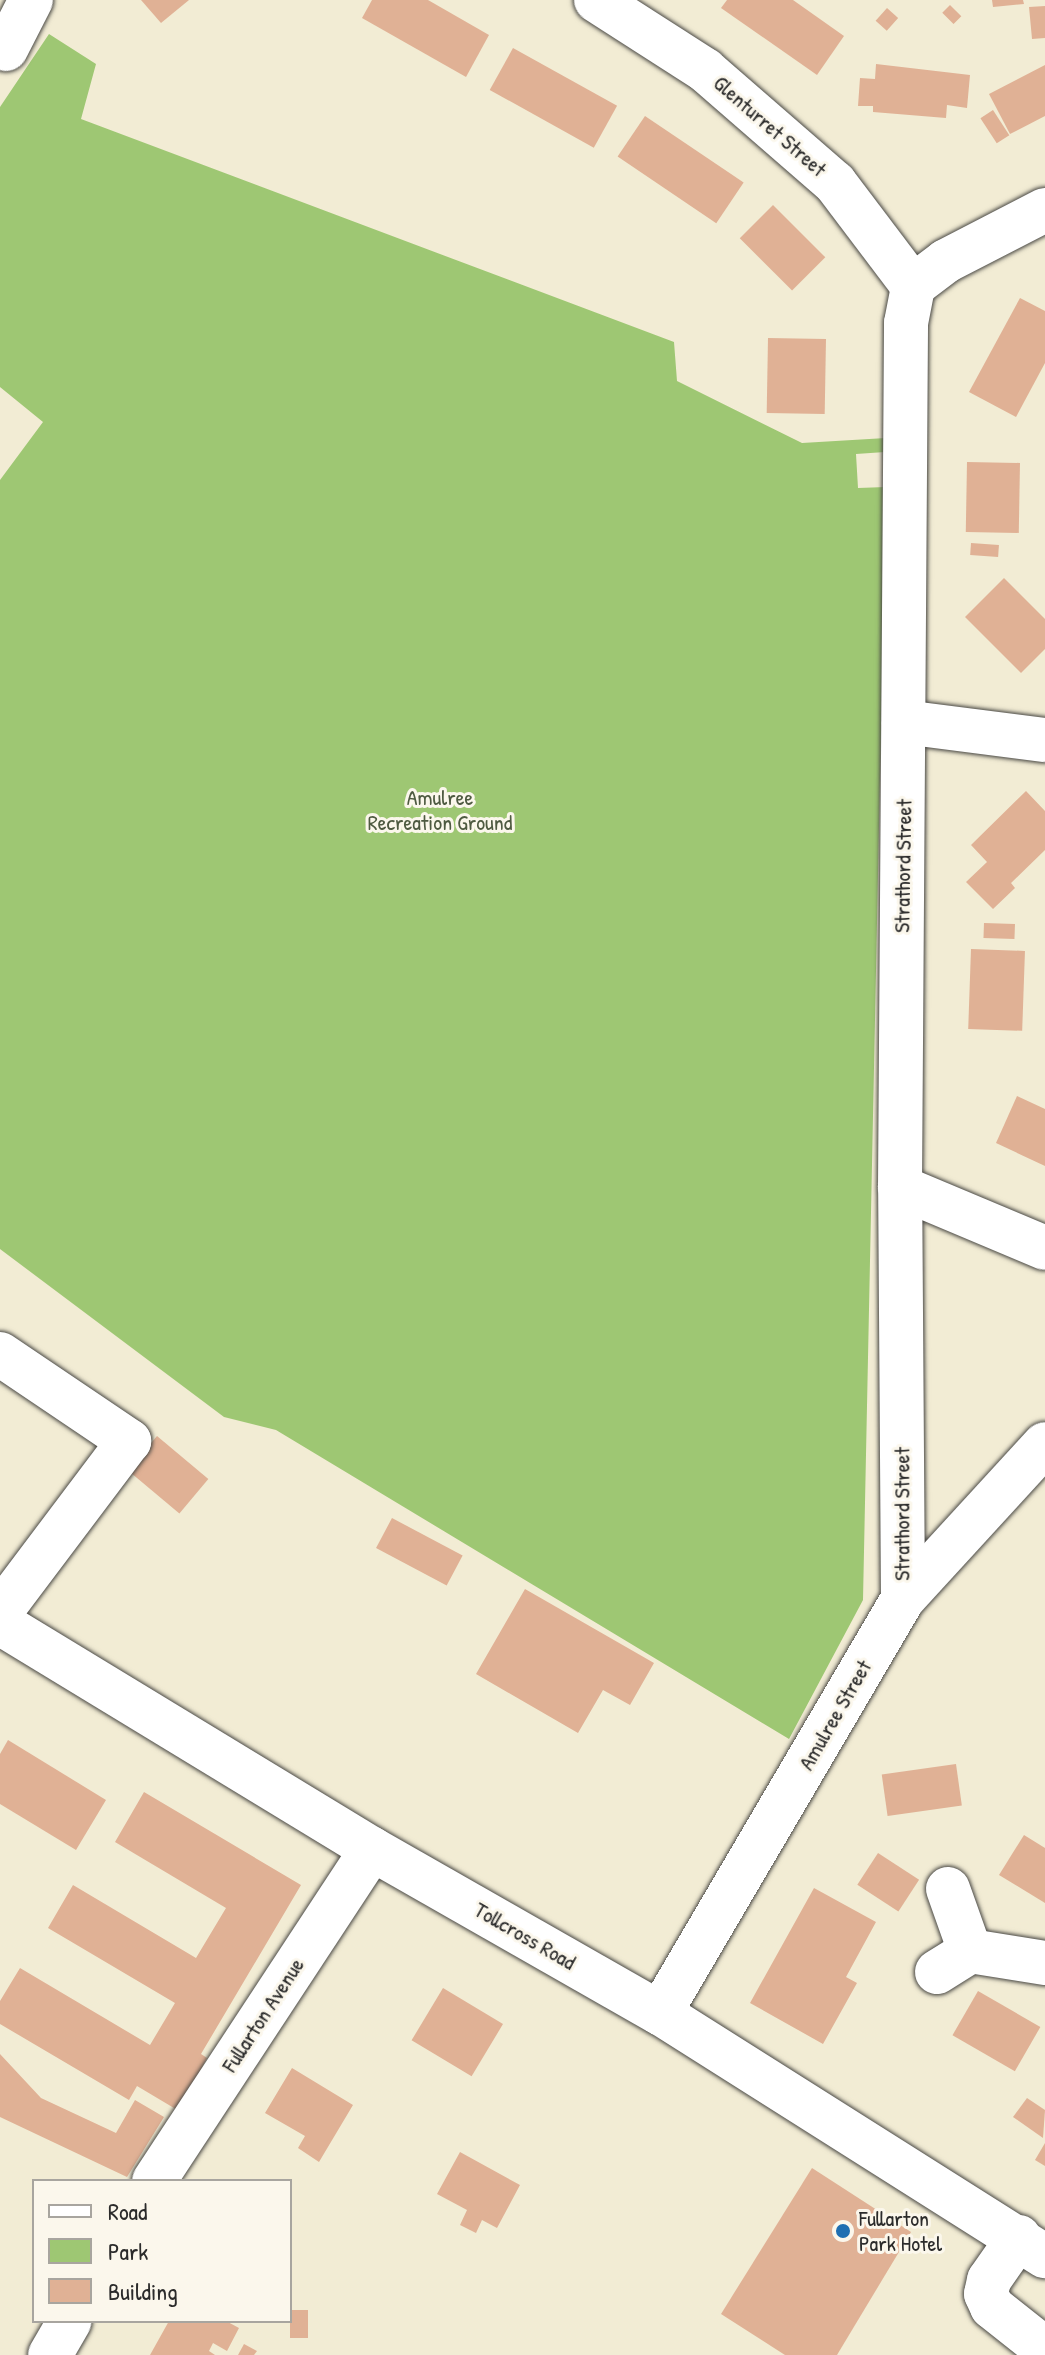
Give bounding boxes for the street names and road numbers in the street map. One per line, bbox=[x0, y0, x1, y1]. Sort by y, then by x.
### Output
street label: Glenturret Street bbox=[708, 70, 832, 182]
street label: Strathord Street bbox=[889, 799, 917, 933]
street label: Strathord Street bbox=[889, 1447, 915, 1581]
street label: Amulree Street bbox=[793, 1655, 877, 1775]
street label: Tollcross Road bbox=[470, 1896, 580, 1976]
street label: Fullarton Avenue bbox=[216, 1953, 310, 2077]

